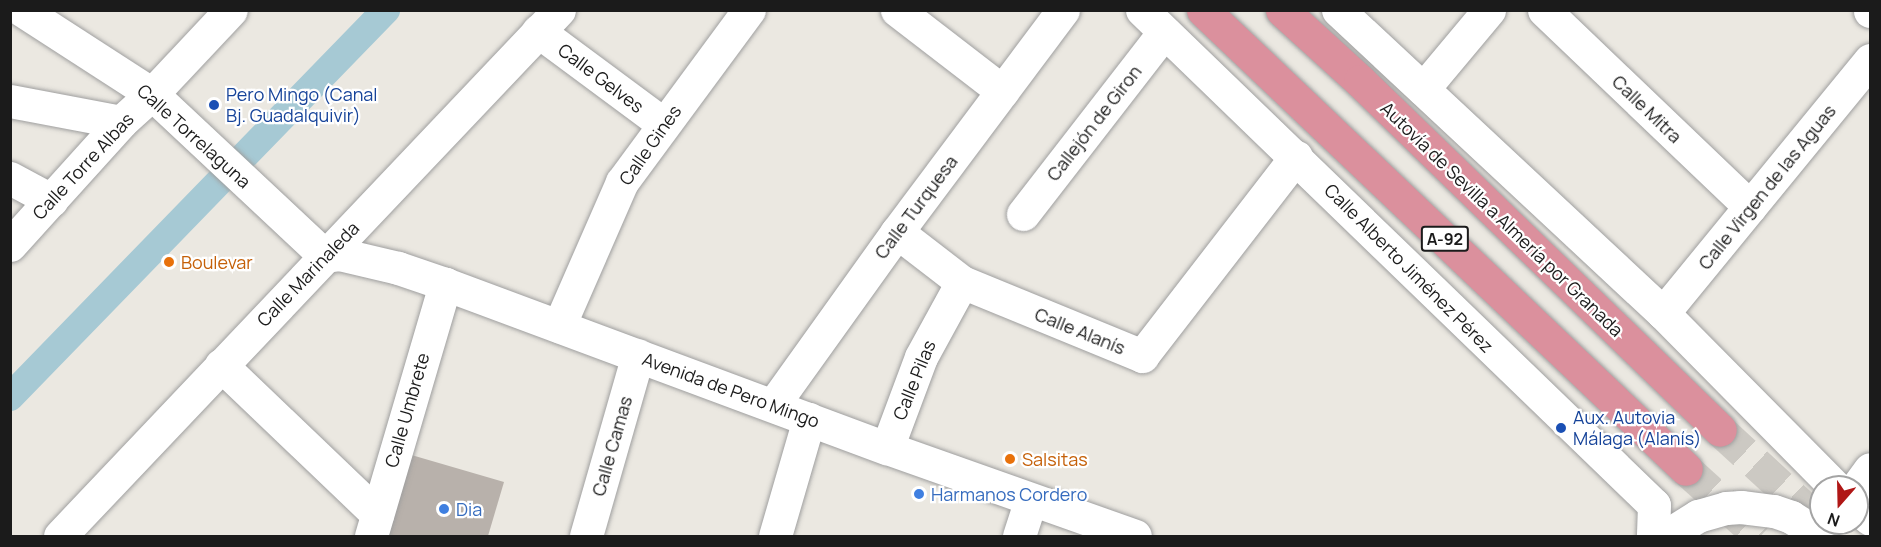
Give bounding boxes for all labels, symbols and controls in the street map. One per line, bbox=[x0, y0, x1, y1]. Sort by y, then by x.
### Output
street label: Calle Gelves bbox=[554, 39, 648, 117]
street label: Callejón de Giron bbox=[1042, 61, 1146, 185]
street label: Calle Mitra bbox=[1608, 71, 1686, 147]
street label: Calle Torrelaguna bbox=[133, 79, 255, 193]
place label: Pero Mingo (Canal Bj. Guadalquivir) bbox=[226, 84, 378, 127]
street label: Autovía de Sevilla a Almería por Granada bbox=[1376, 97, 1628, 341]
marker: Pero Mingo (Canal Bj. Guadalquivir) bbox=[207, 98, 221, 112]
street label: Calle Virgen de las Aguas bbox=[1694, 100, 1840, 274]
street label: Calle Gines bbox=[615, 101, 685, 189]
street label: Calle Torre Albas bbox=[28, 108, 138, 224]
street label: Calle Turquesa bbox=[870, 151, 962, 263]
street label: Calle Alberto Jiménez Pérez bbox=[1320, 179, 1498, 357]
street label: Calle Marinaleda bbox=[253, 217, 363, 331]
road number: A-92 bbox=[1420, 226, 1470, 252]
place label: Boulevar bbox=[181, 251, 253, 273]
marker: Boulevar bbox=[162, 255, 176, 269]
street label: Calle Alanís bbox=[1032, 303, 1128, 359]
street label: Calle Pilas bbox=[888, 337, 940, 423]
street label: Avenida de Pero Mingo bbox=[640, 348, 822, 432]
street label: Calle Umbrete bbox=[380, 350, 434, 470]
street label: Calle Camas bbox=[587, 394, 637, 498]
place label: Aux. Autovia Málaga (Alanís) bbox=[1573, 407, 1701, 450]
marker: Aux. Autovia Málaga (Alanís) bbox=[1554, 421, 1568, 435]
place label: Salsitas bbox=[1022, 448, 1088, 470]
marker: Salsitas bbox=[1003, 452, 1017, 466]
north arrow bbox=[1809, 475, 1869, 535]
place label: Harmanos Cordero bbox=[931, 483, 1087, 505]
marker: Harmanos Cordero bbox=[912, 487, 926, 501]
place label: Dia bbox=[456, 498, 482, 520]
marker: Dia bbox=[437, 502, 451, 516]
text: N bbox=[1824, 508, 1843, 532]

